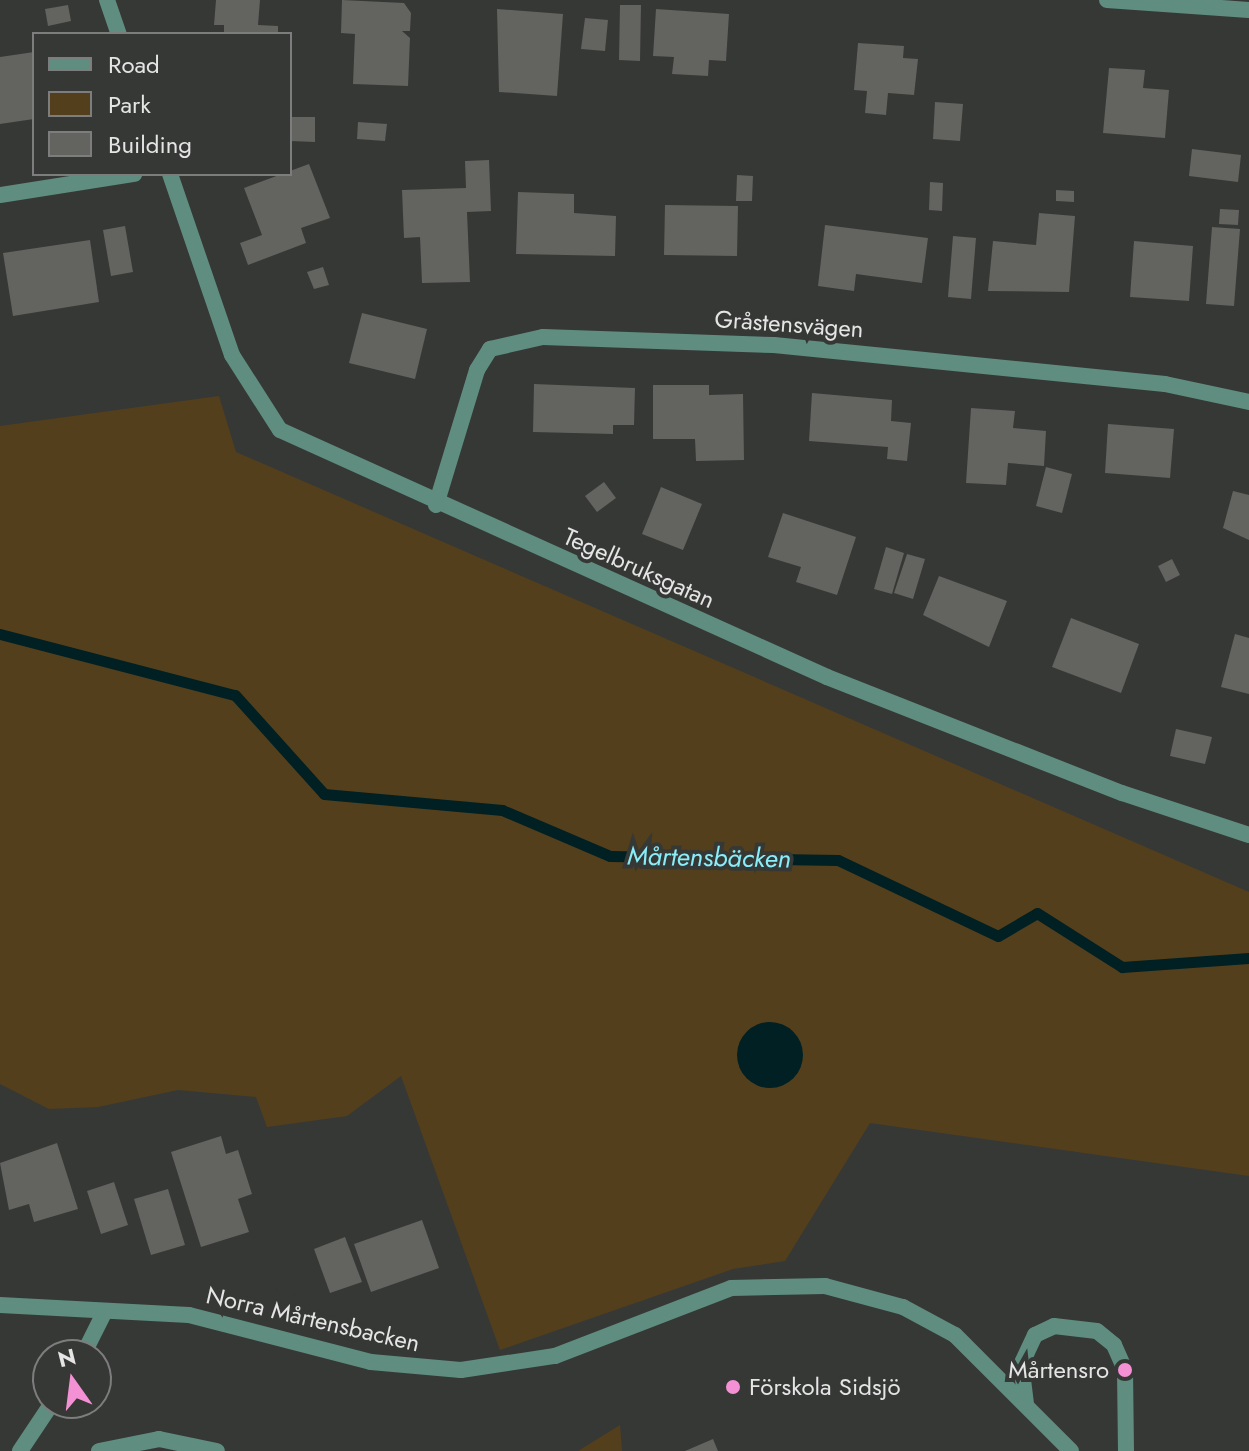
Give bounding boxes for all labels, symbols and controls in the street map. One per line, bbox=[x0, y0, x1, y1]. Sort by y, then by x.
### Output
legend bbox=[32, 32, 292, 176]
text: Road bbox=[108, 47, 160, 82]
text: Park bbox=[108, 87, 151, 122]
text: Building bbox=[108, 127, 192, 162]
street label: Gråstensvägen bbox=[714, 304, 864, 344]
street label: Tegelbruksgatan bbox=[559, 522, 719, 614]
water label: Mårtensbäcken bbox=[627, 841, 791, 875]
street label: Norra Mårtensbacken bbox=[203, 1280, 423, 1358]
north arrow bbox=[32, 1339, 112, 1419]
text: N bbox=[54, 1340, 79, 1375]
place label: Mårtensro bbox=[1008, 1356, 1109, 1384]
marker: Mårtensro bbox=[1116, 1361, 1134, 1379]
place label: Förskola Sidsjö bbox=[749, 1373, 901, 1401]
marker: Förskola Sidsjö bbox=[724, 1378, 742, 1396]

